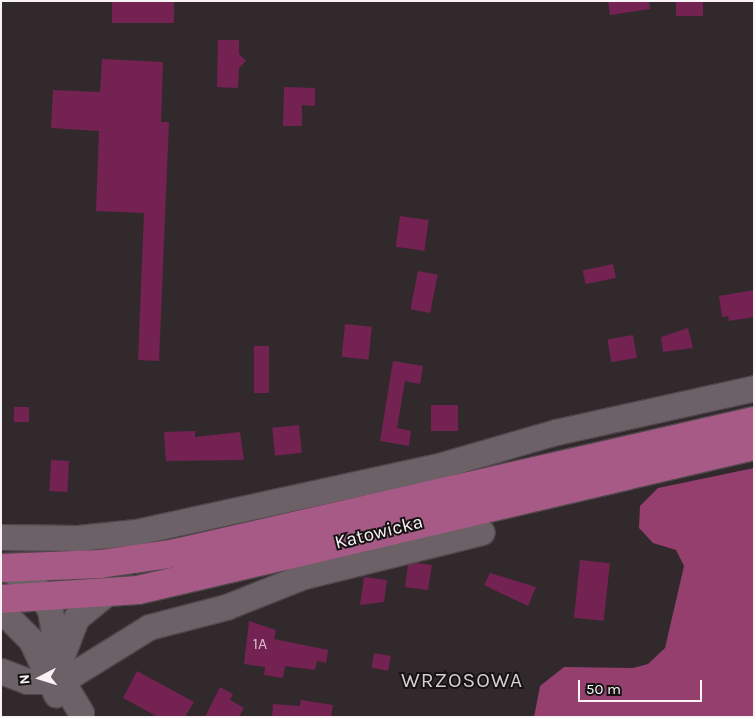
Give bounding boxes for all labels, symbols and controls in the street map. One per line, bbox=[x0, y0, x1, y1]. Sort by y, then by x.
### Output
street label: Katowicka bbox=[333, 511, 425, 555]
house number: 1A bbox=[253, 634, 267, 654]
north arrow bbox=[15, 653, 65, 703]
district label: WRZOSOWA bbox=[400, 667, 524, 693]
scale bar bbox=[580, 670, 704, 702]
text: N bbox=[16, 674, 33, 685]
text: 50 m bbox=[586, 680, 621, 698]

